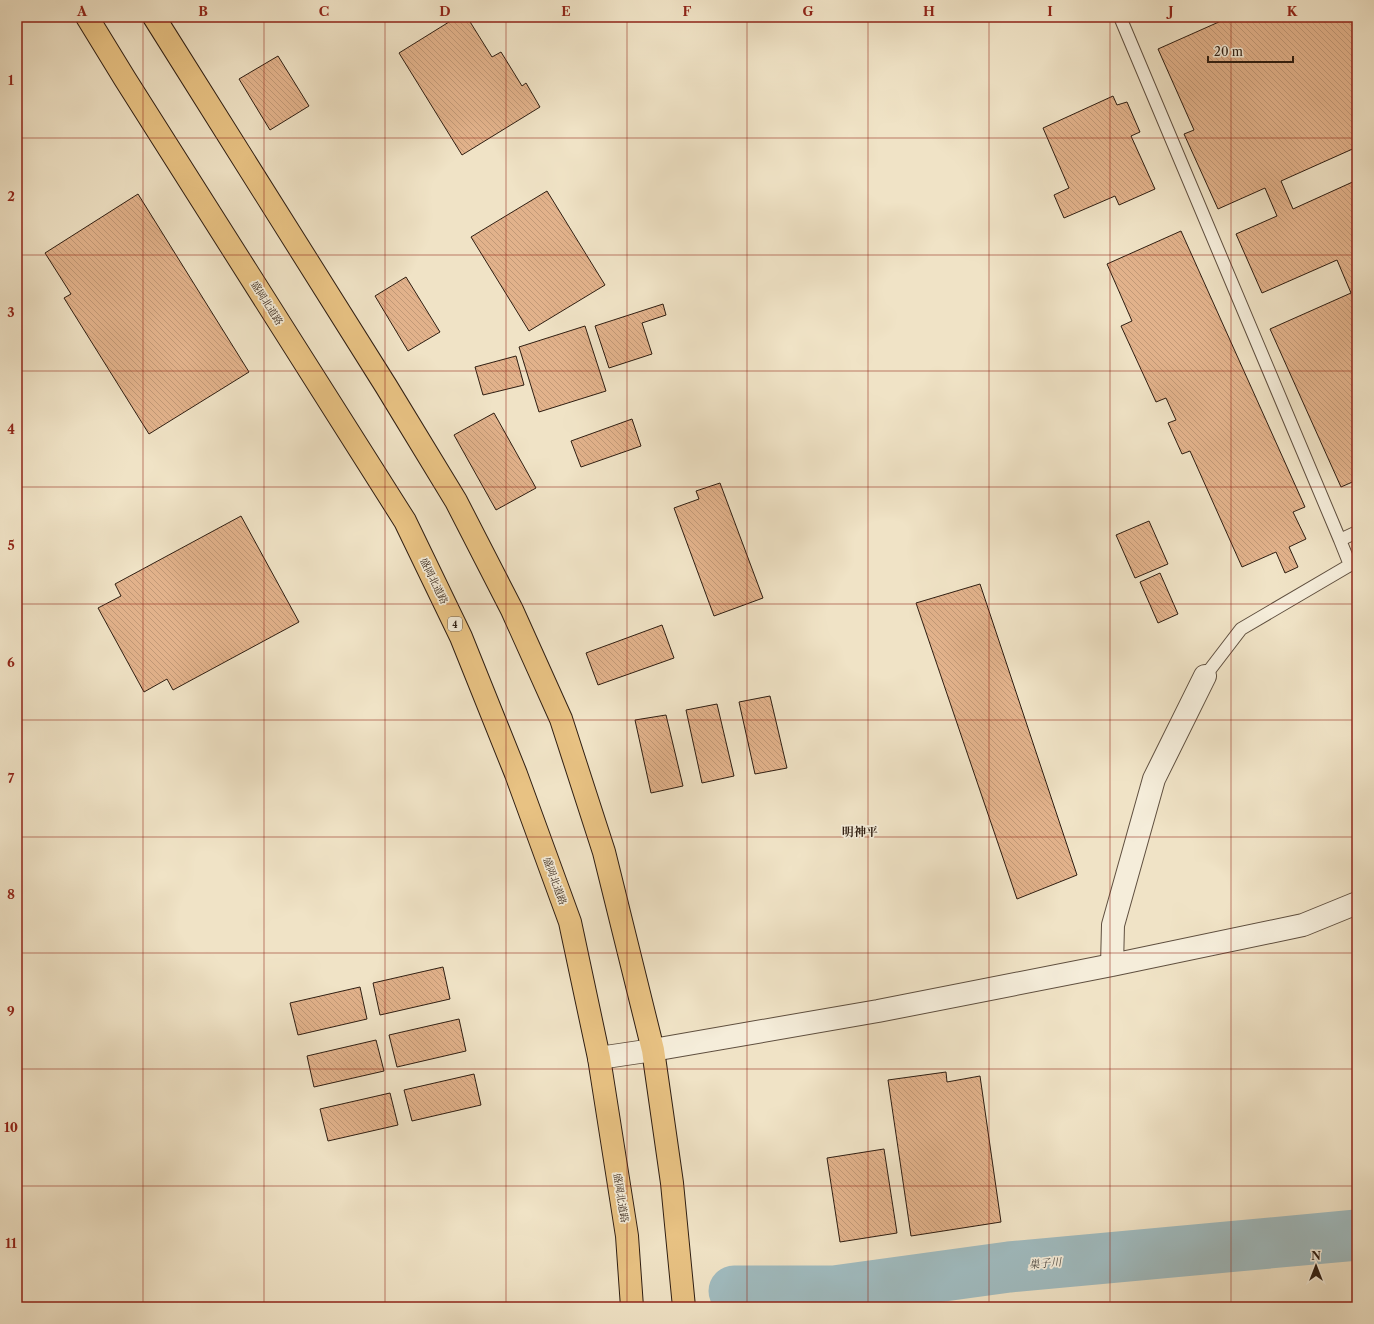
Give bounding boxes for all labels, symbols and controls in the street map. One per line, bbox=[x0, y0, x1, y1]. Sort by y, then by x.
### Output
text: A bbox=[76, 3, 88, 19]
text: B bbox=[198, 3, 208, 19]
text: C bbox=[319, 3, 329, 19]
text: D bbox=[439, 3, 451, 19]
text: E bbox=[561, 3, 571, 19]
text: F bbox=[683, 3, 692, 19]
text: G bbox=[802, 3, 814, 19]
text: H bbox=[923, 3, 935, 19]
text: I bbox=[1047, 3, 1053, 19]
text: J bbox=[1166, 3, 1174, 19]
text: K bbox=[1287, 3, 1298, 19]
scale bar bbox=[1208, 38, 1293, 64]
text: 20 m bbox=[1214, 44, 1243, 59]
text: 1 bbox=[8, 72, 14, 88]
text: 2 bbox=[7, 188, 15, 204]
street label: 盛岡北道路 bbox=[248, 278, 286, 328]
text: 3 bbox=[7, 304, 15, 320]
text: 4 bbox=[7, 421, 15, 437]
text: 5 bbox=[7, 537, 15, 553]
street label: 盛岡北道路 bbox=[417, 556, 451, 606]
road number: 4 bbox=[448, 617, 462, 631]
text: 6 bbox=[7, 654, 15, 670]
text: 7 bbox=[8, 770, 15, 786]
district label: 明神平 bbox=[842, 824, 878, 839]
street label: 盛岡北道路 bbox=[540, 855, 570, 907]
text: 8 bbox=[7, 886, 15, 902]
text: 9 bbox=[7, 1003, 15, 1019]
text: 10 bbox=[4, 1119, 18, 1135]
street label: 盛岡北道路 bbox=[611, 1172, 631, 1224]
text: 11 bbox=[5, 1235, 17, 1251]
north arrow bbox=[1296, 1246, 1336, 1286]
text: N bbox=[1311, 1249, 1321, 1263]
water label: 巣子川 bbox=[1028, 1255, 1063, 1271]

